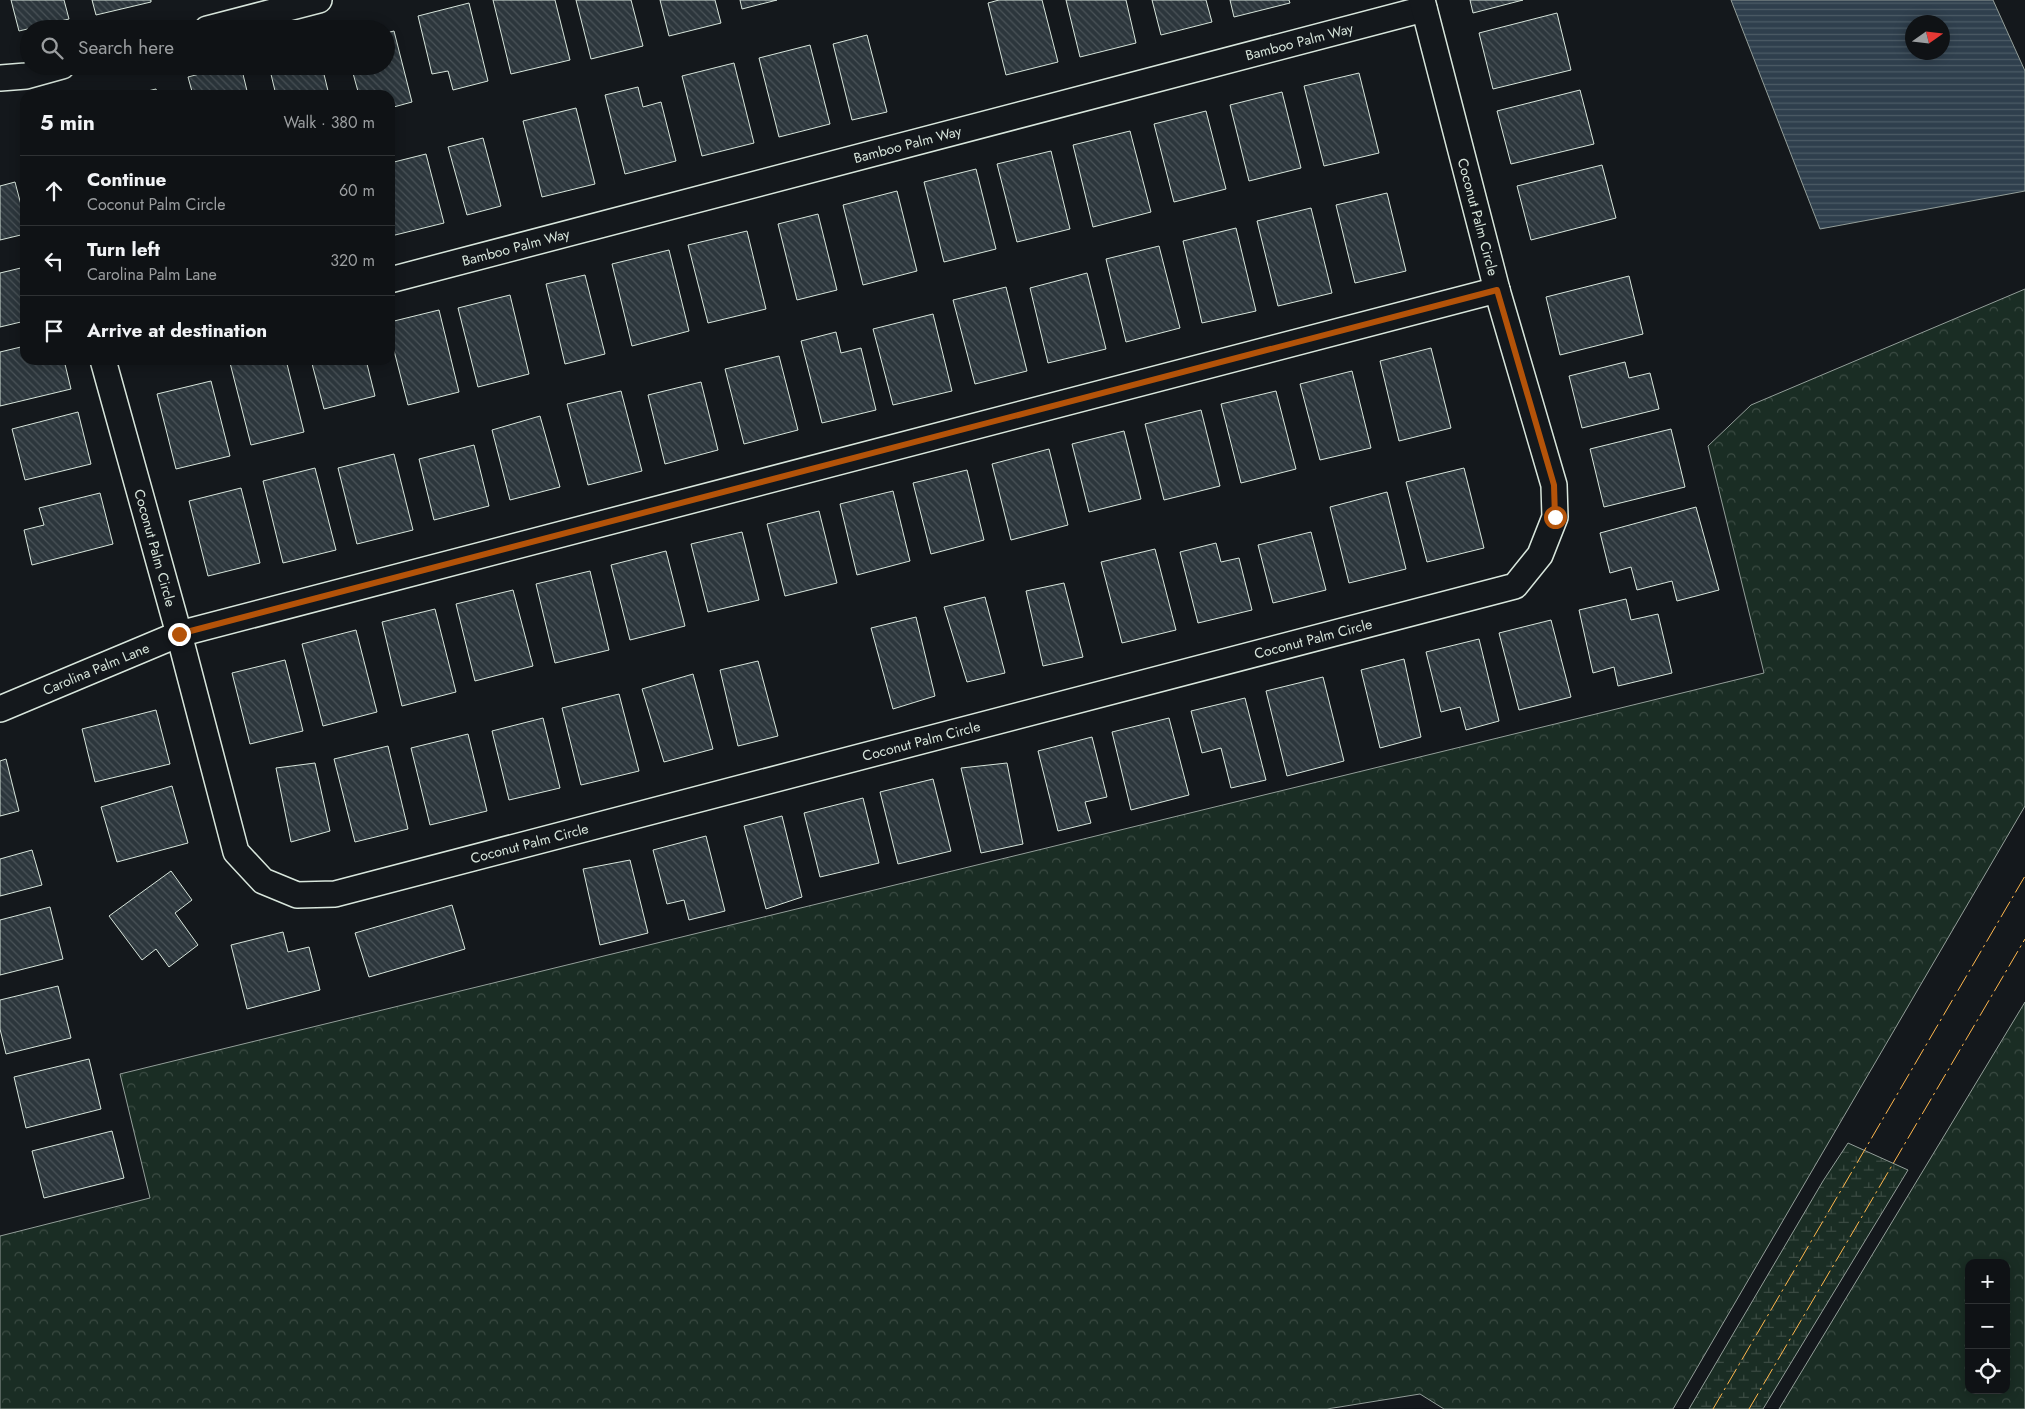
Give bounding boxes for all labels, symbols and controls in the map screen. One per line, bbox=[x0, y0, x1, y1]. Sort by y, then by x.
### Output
north arrow bbox=[1905, 15, 1950, 60]
street label: Bamboo Palm Way bbox=[1243, 18, 1356, 65]
search box bbox=[20, 20, 395, 75]
icon: search bbox=[38, 34, 66, 62]
text: Search here bbox=[78, 34, 174, 61]
text: 5 min bbox=[40, 108, 95, 138]
text: Walk · 380 m bbox=[284, 111, 375, 134]
street label: Bamboo Palm Way bbox=[851, 120, 964, 168]
street label: Coconut Palm Circle bbox=[1453, 156, 1503, 278]
text: Continue bbox=[87, 166, 166, 193]
icon: ahead bbox=[40, 177, 68, 205]
text: 60 m bbox=[339, 179, 375, 202]
text: Coconut Palm Circle bbox=[87, 193, 225, 216]
street label: Bamboo Palm Way bbox=[460, 223, 573, 271]
text: Turn left bbox=[87, 236, 160, 263]
icon: left bbox=[40, 247, 68, 275]
text: 320 m bbox=[330, 249, 375, 272]
text: Carolina Palm Lane bbox=[87, 263, 217, 286]
icon: arrive bbox=[40, 317, 68, 345]
text: Arrive at destination bbox=[87, 317, 267, 344]
street label: Coconut Palm Circle bbox=[129, 487, 181, 609]
route start bbox=[1544, 506, 1567, 529]
street label: Coconut Palm Circle bbox=[1252, 614, 1374, 664]
route end bbox=[168, 623, 191, 646]
street label: Carolina Palm Lane bbox=[40, 638, 152, 700]
street label: Coconut Palm Circle bbox=[860, 716, 982, 766]
street label: Coconut Palm Circle bbox=[468, 818, 591, 868]
map controls bbox=[1965, 1259, 2010, 1394]
button: + bbox=[1965, 1259, 2010, 1304]
button: − bbox=[1965, 1304, 2010, 1349]
button: locate bbox=[1965, 1349, 2010, 1394]

